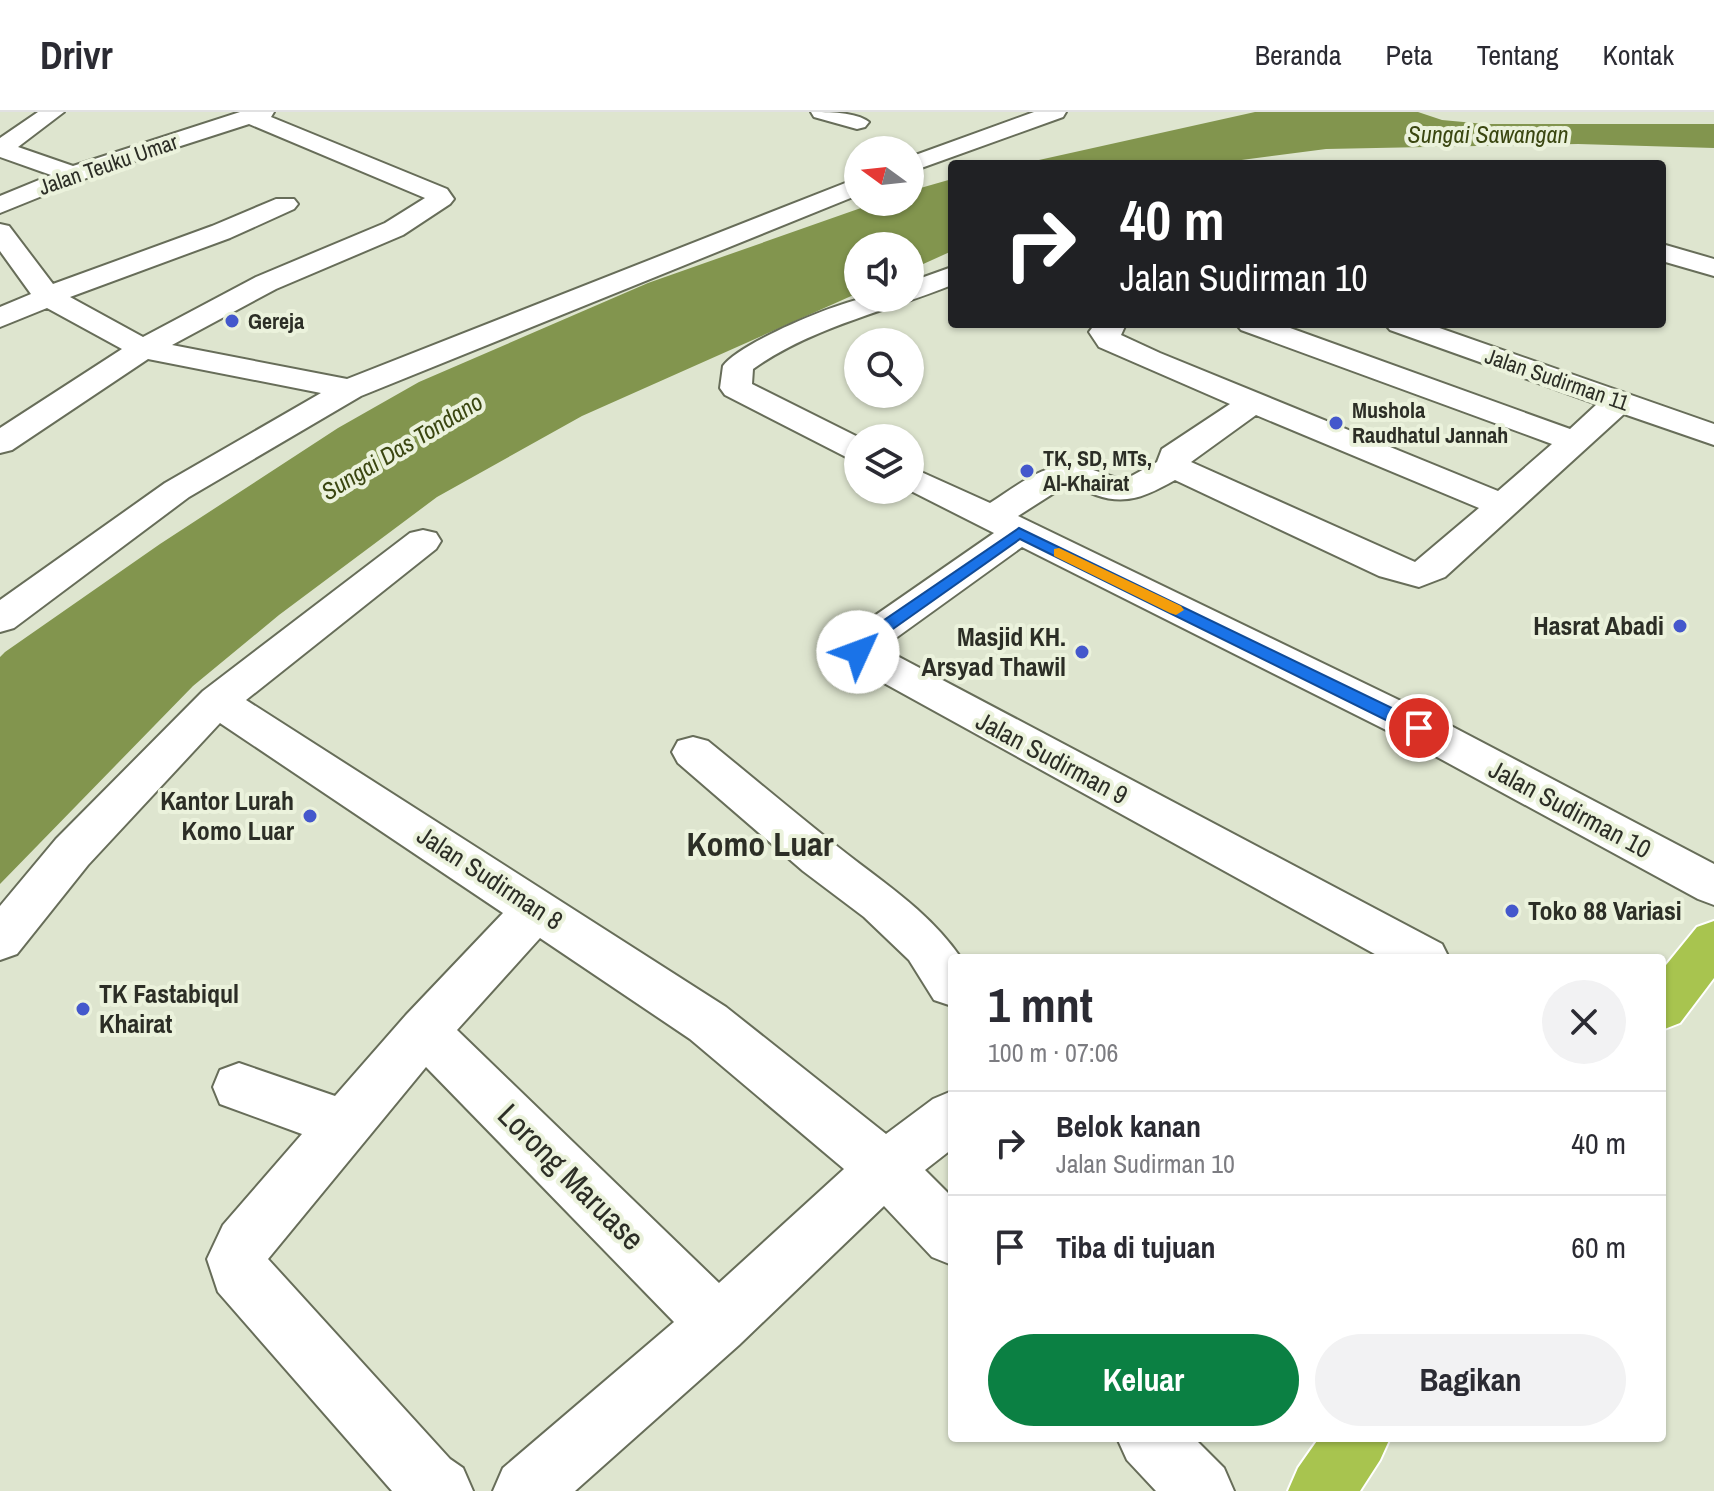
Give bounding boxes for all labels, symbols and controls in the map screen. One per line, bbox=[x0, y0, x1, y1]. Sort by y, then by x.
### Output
text: Drivr bbox=[40, 30, 113, 81]
text: Beranda bbox=[1255, 36, 1342, 74]
text: Peta bbox=[1386, 36, 1433, 74]
text: Tentang bbox=[1477, 36, 1559, 74]
text: Kontak bbox=[1603, 36, 1674, 74]
water label: Sungai Sawangan bbox=[1408, 118, 1568, 150]
street label: Jalan Teuku Umar bbox=[35, 126, 181, 202]
north arrow bbox=[844, 136, 924, 216]
map controls bbox=[844, 136, 924, 504]
text: 40 m bbox=[1120, 182, 1225, 257]
icon: right bbox=[988, 192, 1092, 296]
button: sound bbox=[844, 232, 924, 312]
text: Jalan Sudirman 10 bbox=[1120, 254, 1368, 302]
place label: Gereja bbox=[248, 306, 304, 336]
marker: Gereja bbox=[223, 312, 241, 330]
button: search bbox=[844, 328, 924, 408]
street label: Jalan Sudirman 11 bbox=[1481, 340, 1633, 418]
water label: Sungai Das Tondano bbox=[315, 385, 488, 507]
place label: Mushola Raudhatul Jannah bbox=[1352, 395, 1508, 450]
marker: Mushola Raudhatul Jannah bbox=[1327, 414, 1345, 432]
button: layers bbox=[844, 424, 924, 504]
place label: TK, SD, MTs, Al-Khairat bbox=[1043, 443, 1152, 498]
marker: TK, SD, MTs, Al-Khairat bbox=[1018, 462, 1036, 480]
place label: Hasrat Abadi bbox=[1533, 608, 1664, 643]
position arrow bbox=[816, 610, 900, 694]
marker: Hasrat Abadi bbox=[1671, 617, 1689, 635]
place label: Masjid KH. Arsyad Thawil bbox=[921, 619, 1066, 684]
marker: Masjid KH. Arsyad Thawil bbox=[1073, 643, 1091, 661]
pin bbox=[1385, 694, 1453, 762]
street label: Jalan Sudirman 9 bbox=[970, 703, 1134, 812]
icon: arrive bbox=[1397, 706, 1441, 750]
street label: Jalan Sudirman 10 bbox=[1483, 751, 1657, 866]
place label: Kantor Lurah Komo Luar bbox=[160, 783, 295, 848]
marker: Kantor Lurah Komo Luar bbox=[301, 807, 319, 825]
street label: Jalan Sudirman 8 bbox=[411, 817, 570, 938]
district label: Komo Luar bbox=[686, 821, 834, 867]
place label: Toko 88 Variasi bbox=[1528, 893, 1682, 928]
marker: Toko 88 Variasi bbox=[1503, 902, 1521, 920]
text: 1 mnt bbox=[988, 972, 1093, 1037]
place label: TK Fastabiqul Khairat bbox=[99, 976, 239, 1041]
button: close bbox=[1542, 980, 1626, 1064]
marker: TK Fastabiqul Khairat bbox=[74, 1000, 92, 1018]
text: 100 m · 07:06 bbox=[988, 1035, 1118, 1070]
street label: Lorong Maruase bbox=[489, 1094, 654, 1259]
text: Belok kanan bbox=[1056, 1106, 1201, 1146]
icon: right bbox=[988, 1121, 1032, 1165]
text: 40 m bbox=[1571, 1123, 1626, 1163]
text: Jalan Sudirman 10 bbox=[1056, 1146, 1235, 1181]
icon: arrive bbox=[988, 1225, 1032, 1269]
text: Tiba di tujuan bbox=[1056, 1227, 1216, 1267]
text: 60 m bbox=[1571, 1227, 1626, 1267]
button: Keluar bbox=[988, 1334, 1299, 1426]
button: Bagikan bbox=[1315, 1334, 1626, 1426]

